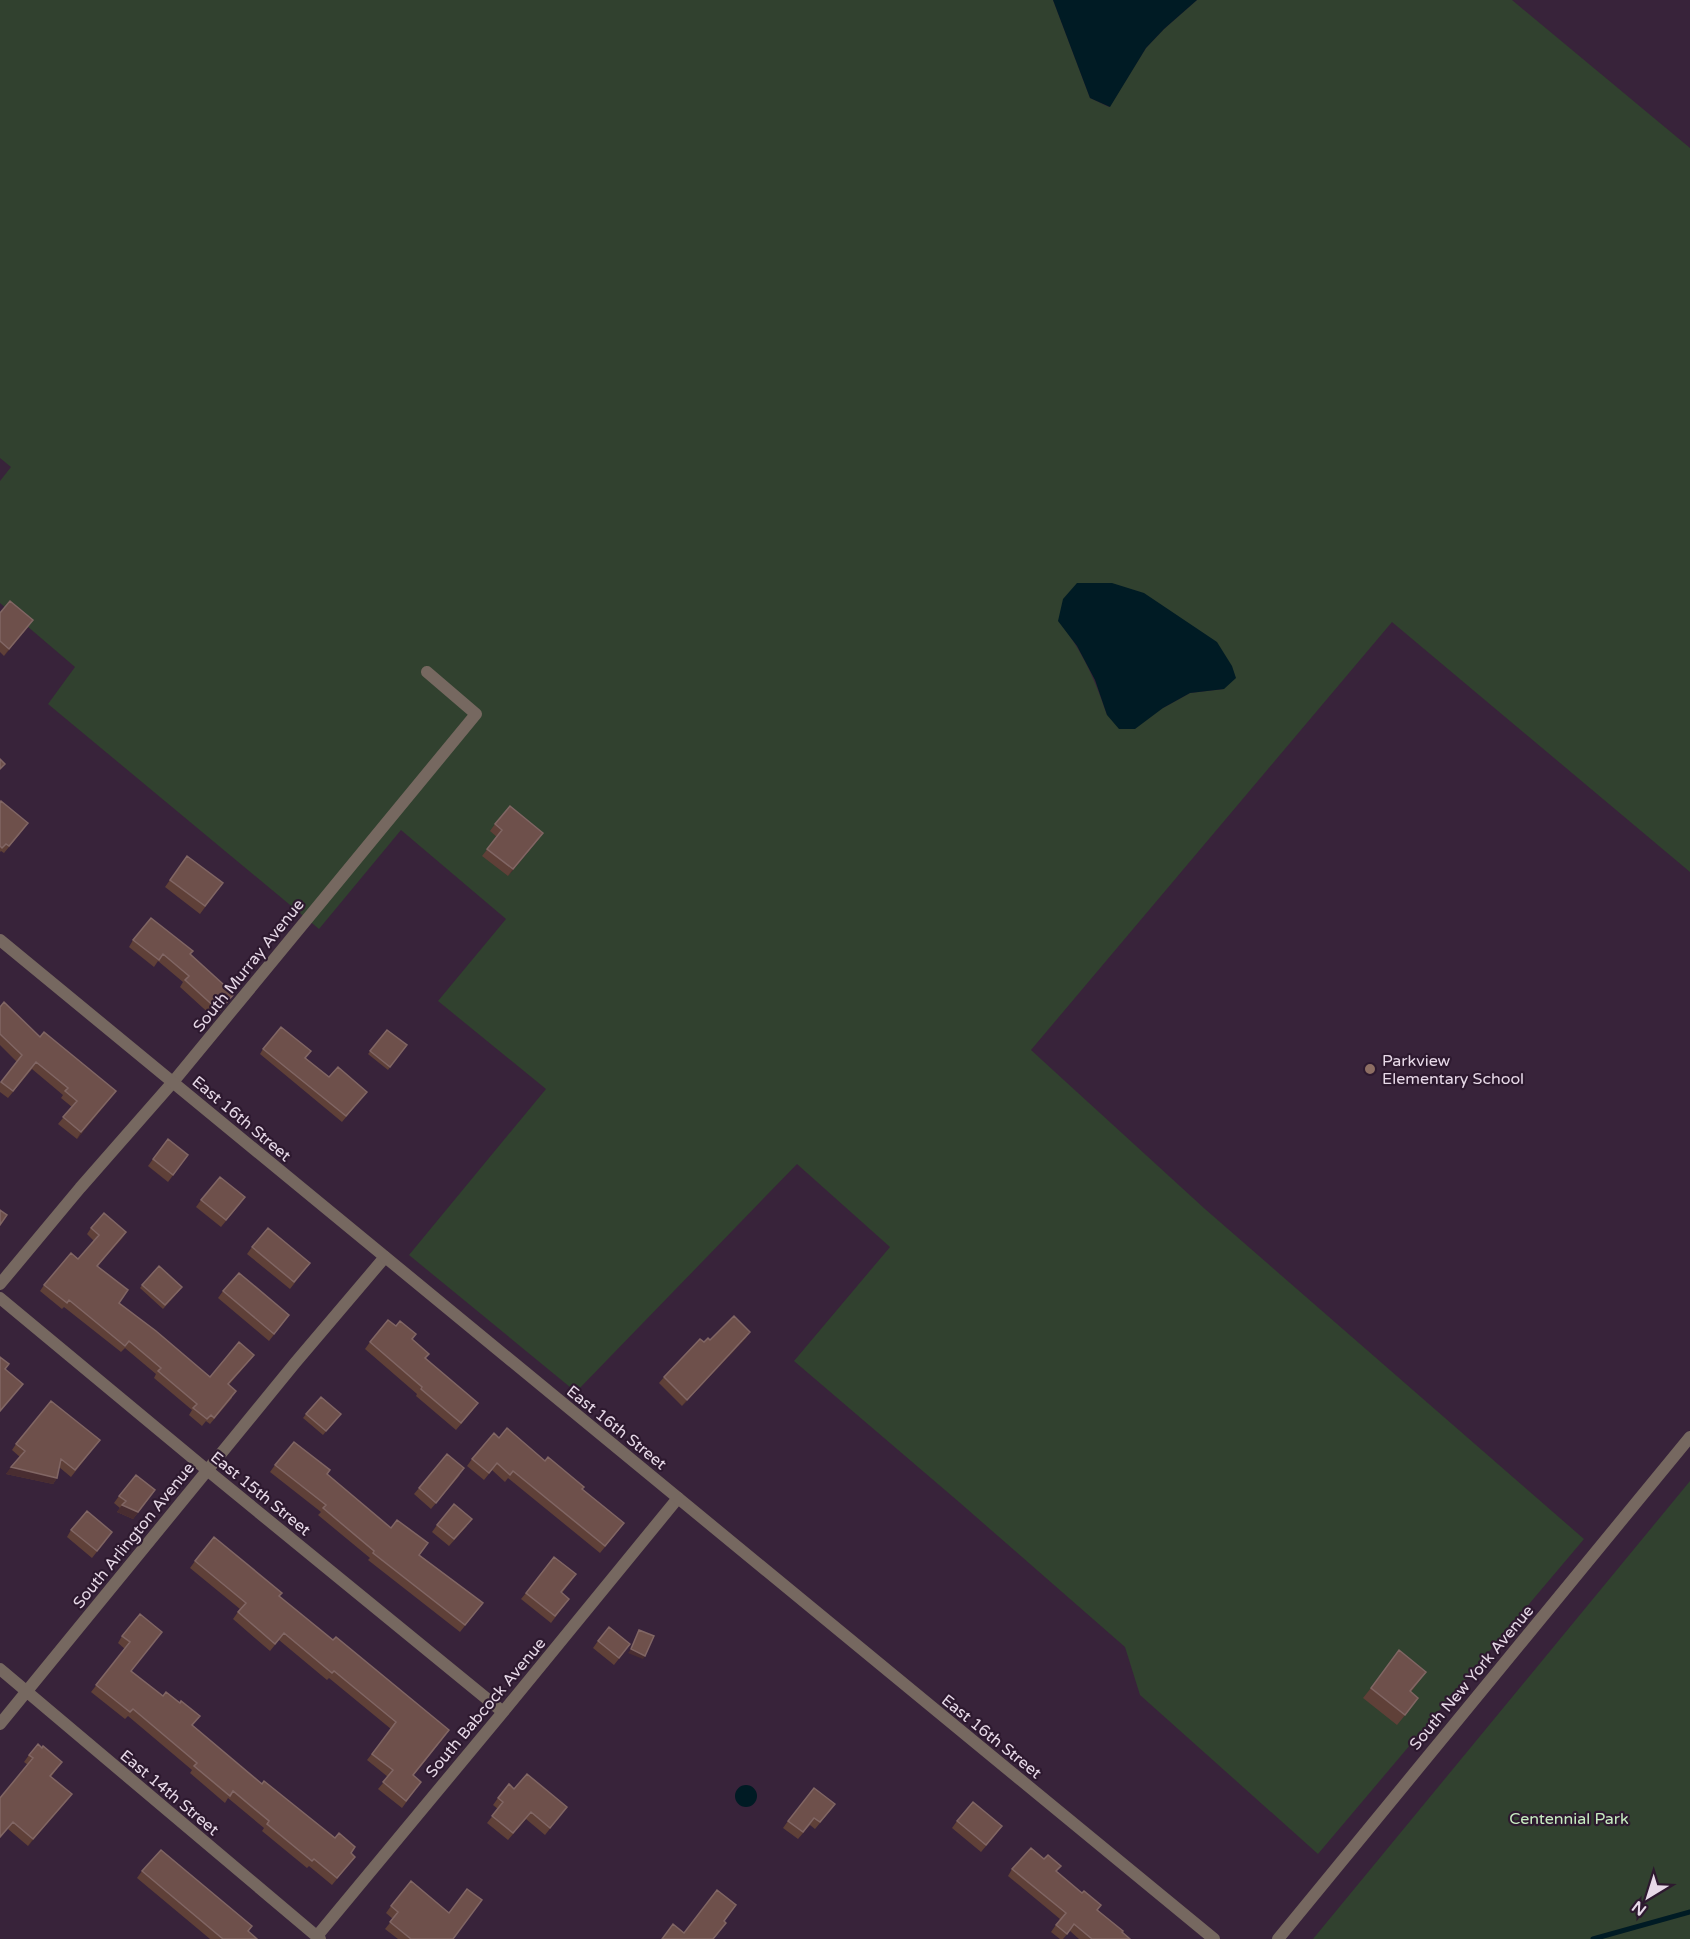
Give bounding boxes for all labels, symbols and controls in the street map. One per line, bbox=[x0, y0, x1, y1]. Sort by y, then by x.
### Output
street label: South Murray Avenue bbox=[189, 895, 309, 1036]
place label: Parkview Elementary School bbox=[1382, 1051, 1524, 1089]
marker: Parkview Elementary School bbox=[1363, 1062, 1377, 1076]
street label: East 16th Street bbox=[188, 1072, 295, 1166]
street label: East 16th Street bbox=[562, 1381, 670, 1474]
street label: East 15th Street bbox=[206, 1447, 314, 1540]
street label: South Arlington Avenue bbox=[69, 1459, 199, 1613]
street label: South New York Avenue bbox=[1405, 1601, 1538, 1754]
street label: South Babcock Avenue bbox=[421, 1634, 550, 1782]
street label: East 16th Street bbox=[937, 1690, 1045, 1783]
street label: East 14th Street bbox=[116, 1746, 223, 1840]
park label: Centennial Park bbox=[1509, 1809, 1629, 1829]
north arrow bbox=[1618, 1867, 1678, 1927]
text: N bbox=[1628, 1896, 1651, 1920]

